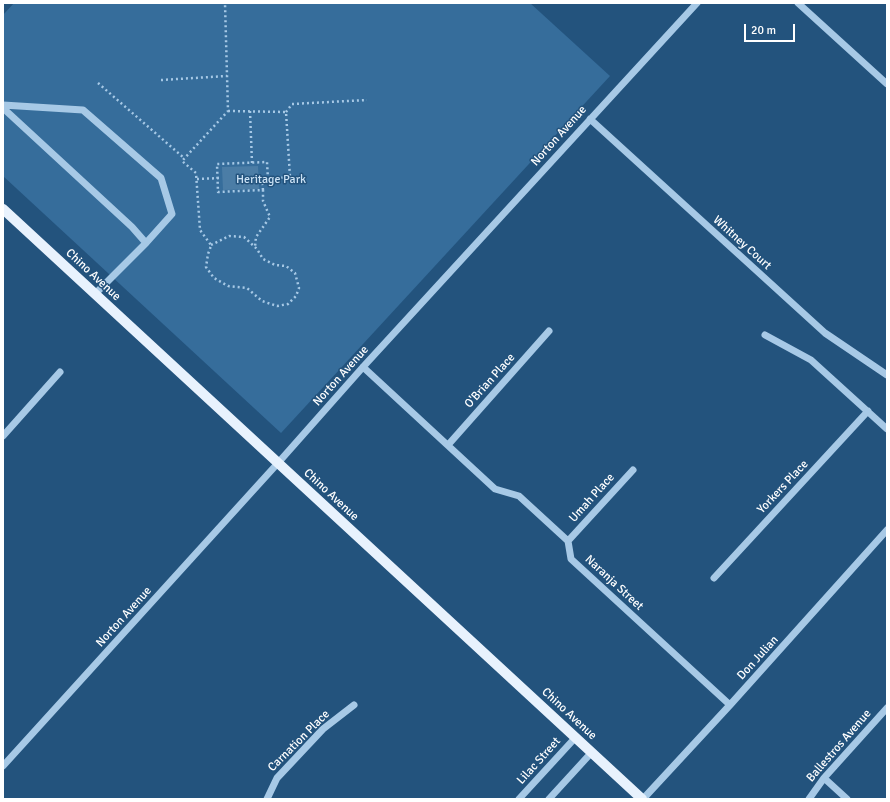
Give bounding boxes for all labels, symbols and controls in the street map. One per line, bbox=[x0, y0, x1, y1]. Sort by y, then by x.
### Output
scale bar bbox=[746, 16, 797, 42]
text: 20 m bbox=[751, 23, 776, 38]
street label: Norton Avenue bbox=[528, 103, 590, 169]
park label: Heritage Park bbox=[236, 173, 306, 187]
street label: Whitney Court bbox=[710, 213, 774, 273]
street label: Chino Avenue bbox=[62, 246, 124, 304]
street label: Norton Avenue bbox=[310, 343, 372, 409]
street label: O'Brian Place bbox=[462, 351, 518, 411]
street label: Yorkers Place bbox=[755, 457, 811, 517]
street label: Chino Avenue bbox=[300, 466, 362, 524]
street label: Umah Place bbox=[566, 471, 618, 525]
street label: Naranja Street bbox=[582, 552, 646, 614]
street label: Norton Avenue bbox=[93, 584, 155, 650]
street label: Don Julian bbox=[734, 633, 782, 683]
street label: Chino Avenue bbox=[538, 685, 600, 743]
street label: Carnation Place bbox=[265, 707, 333, 775]
street label: Ballestros Avenue bbox=[804, 707, 874, 785]
street label: Lilac Street bbox=[514, 734, 564, 788]

